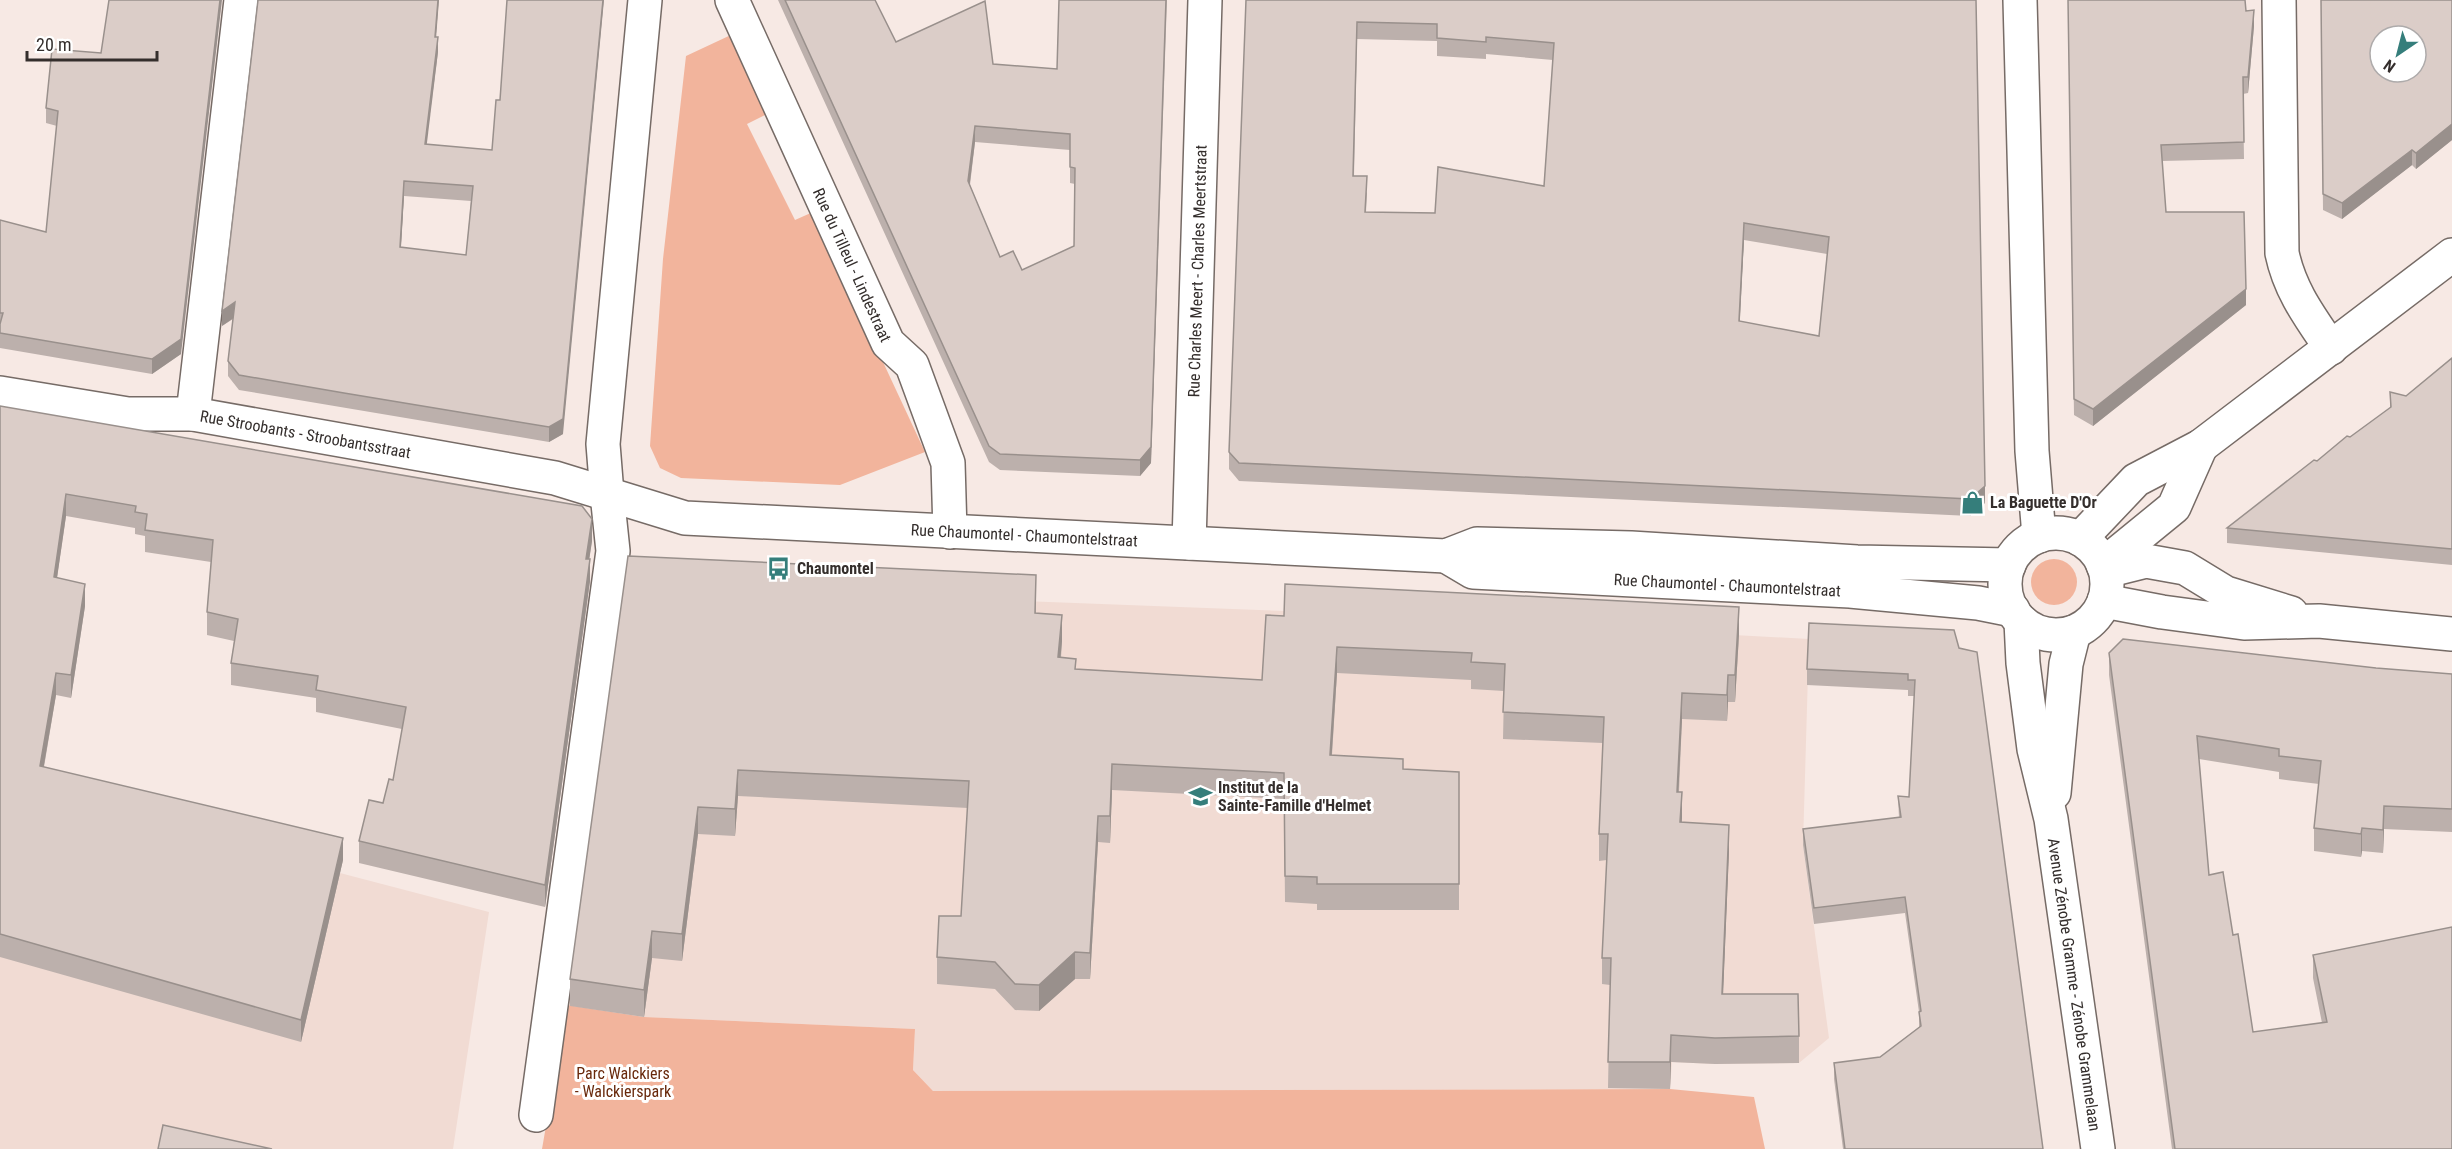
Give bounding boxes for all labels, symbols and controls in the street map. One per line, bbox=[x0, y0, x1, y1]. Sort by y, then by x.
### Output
scale bar bbox=[27, 24, 158, 62]
north arrow bbox=[2368, 24, 2428, 84]
text: 20 m bbox=[36, 34, 71, 55]
text: N bbox=[2380, 55, 2399, 76]
street label: Rue Charles Meert - Charles Meertstraat bbox=[1184, 144, 1211, 398]
street label: Rue du Tilleul - Lindestraat bbox=[809, 185, 895, 345]
street label: Rue Stroobants - Stroobantsstraat bbox=[199, 406, 413, 462]
shop icon: La Baguette D'Or bbox=[1959, 489, 1985, 515]
place label: La Baguette D'Or bbox=[1990, 493, 2097, 512]
street label: Rue Chaumontel - Chaumontelstraat bbox=[910, 520, 1138, 551]
bus stop icon: Chaumontel bbox=[766, 555, 792, 581]
place label: Chaumontel bbox=[797, 559, 874, 578]
street label: Rue Chaumontel - Chaumontelstraat bbox=[1613, 570, 1842, 601]
place label: Institut de la Sainte-Famille d'Helmet bbox=[1218, 778, 1371, 815]
school or university icon: Institut de la Sainte-Famille d'Helmet bbox=[1187, 783, 1213, 809]
street label: Avenue Zénobe Gramme - Zénobe Grammelaan bbox=[2044, 837, 2104, 1132]
park label: Parc Walckiers - Walckierspark bbox=[575, 1064, 672, 1101]

